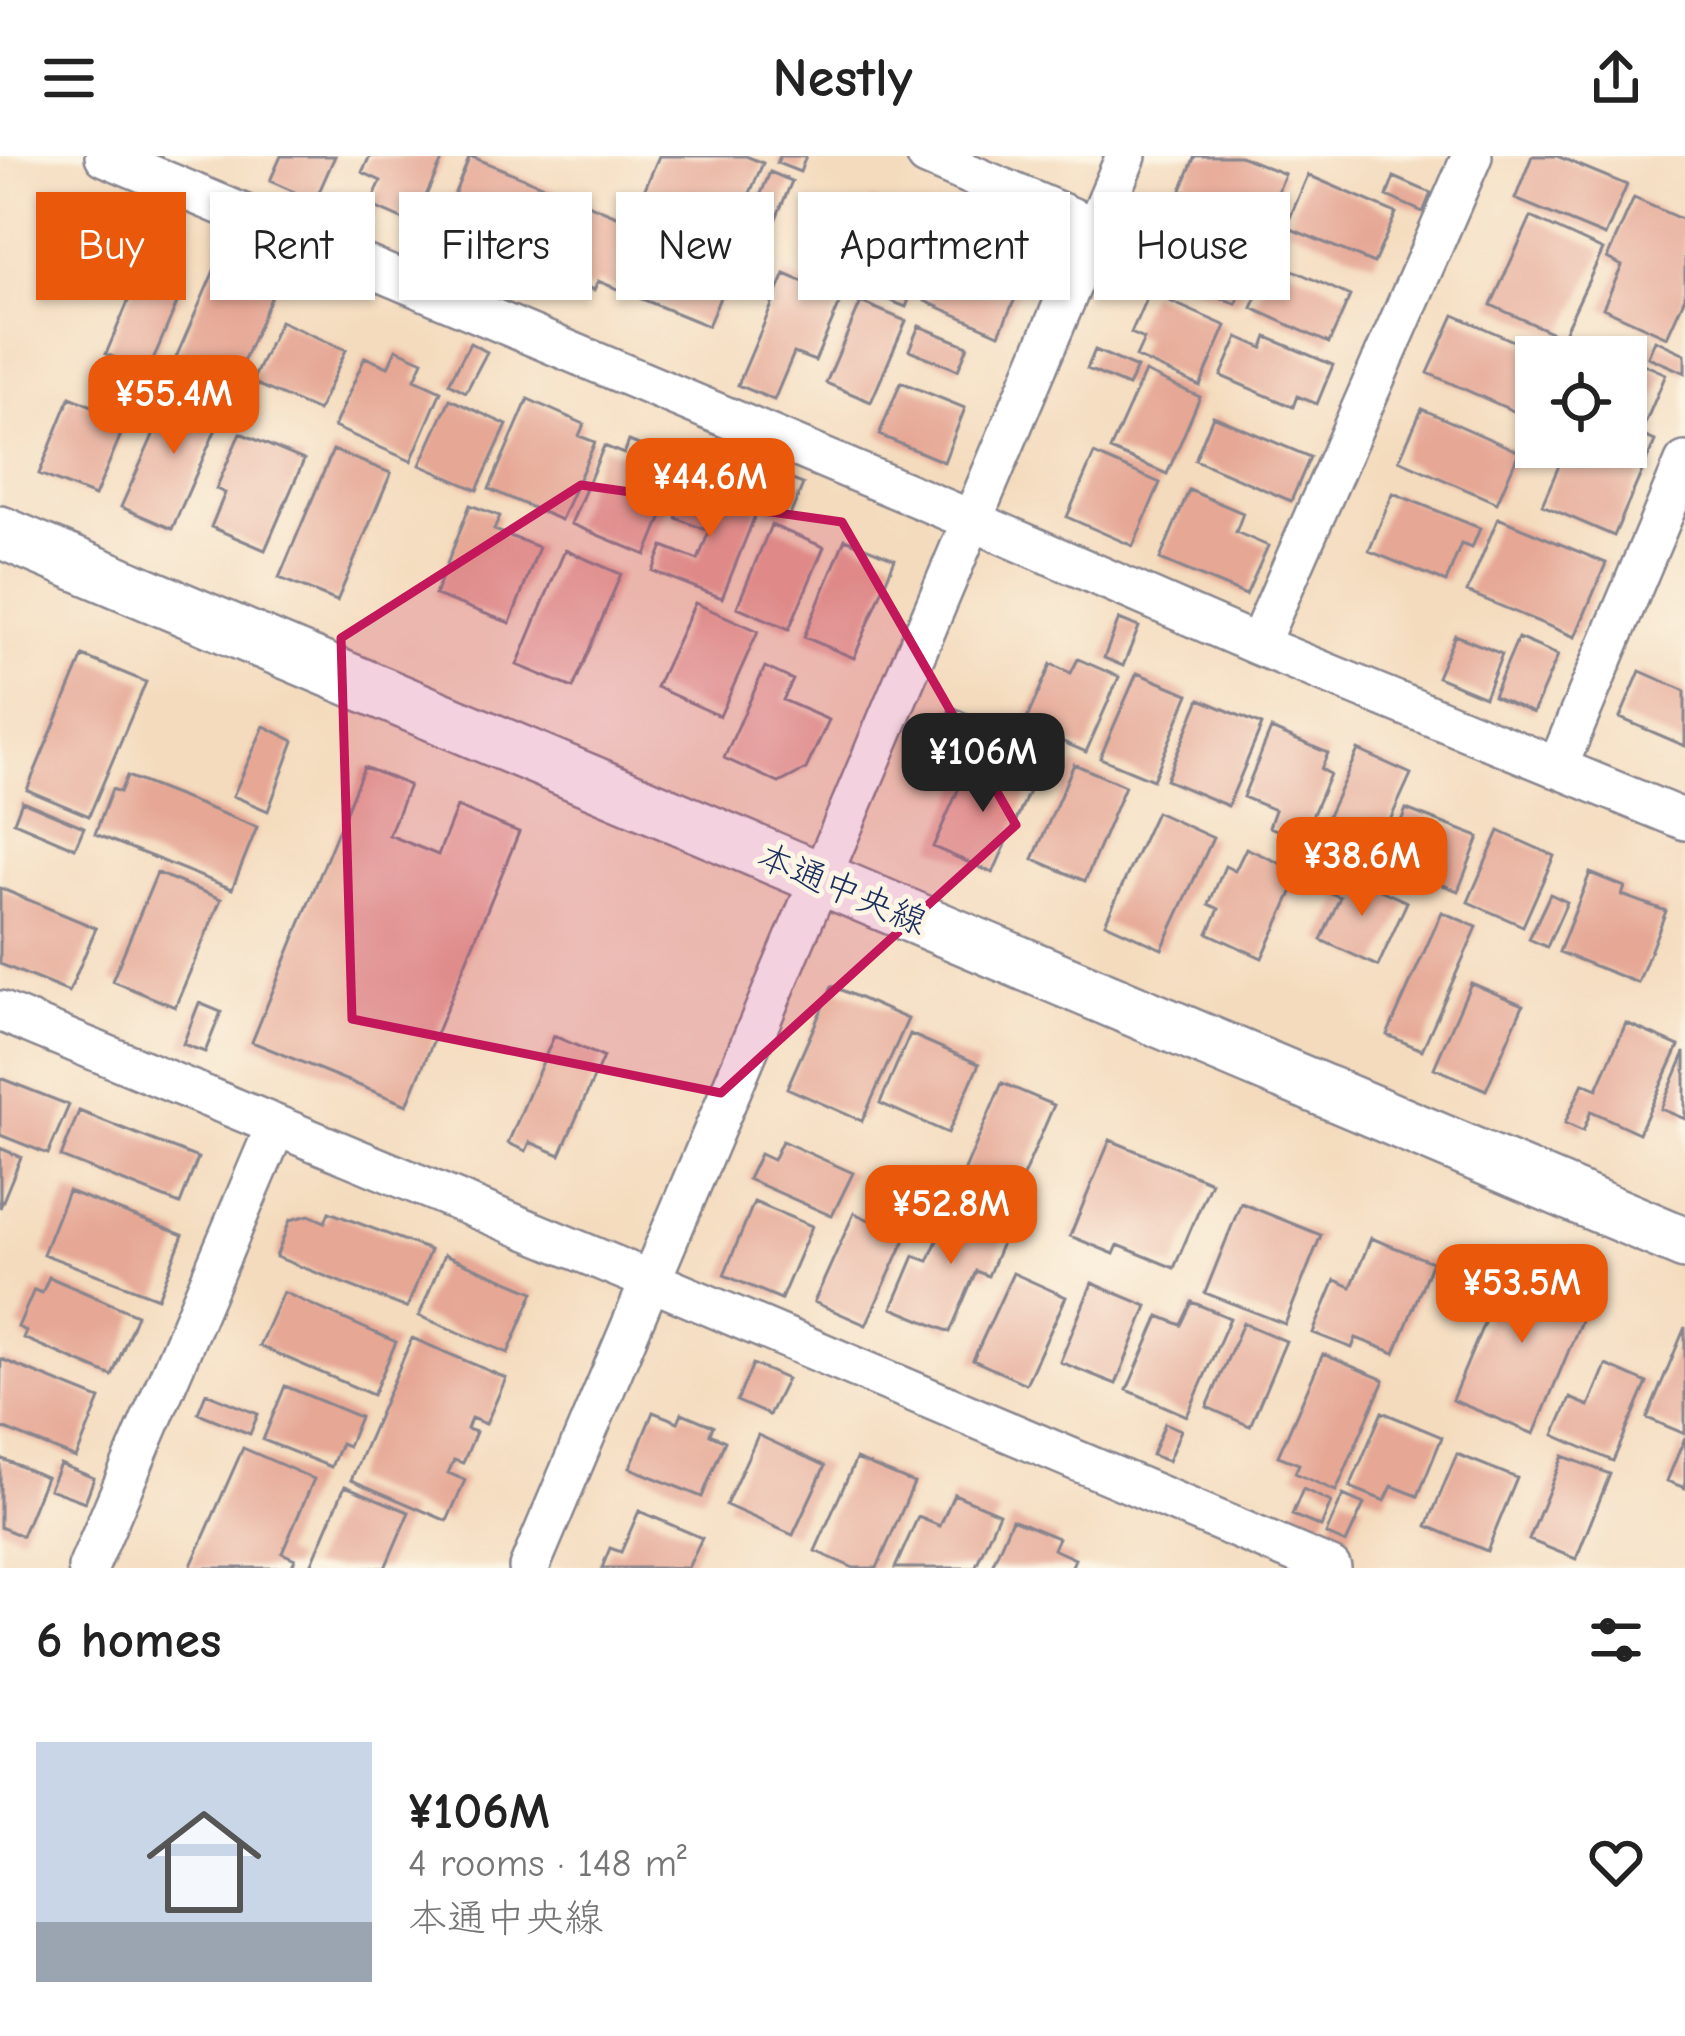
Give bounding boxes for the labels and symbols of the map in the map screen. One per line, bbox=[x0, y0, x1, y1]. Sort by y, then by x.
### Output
pin: ¥55.4M bbox=[76, 355, 272, 457]
pin: ¥44.6M bbox=[612, 438, 808, 540]
pin: ¥106M bbox=[899, 713, 1067, 815]
pin: ¥38.6M bbox=[1264, 817, 1460, 919]
street label: 本通中央線 bbox=[751, 835, 933, 943]
pin: ¥52.8M bbox=[853, 1165, 1049, 1267]
pin: ¥53.5M bbox=[1424, 1244, 1620, 1346]

